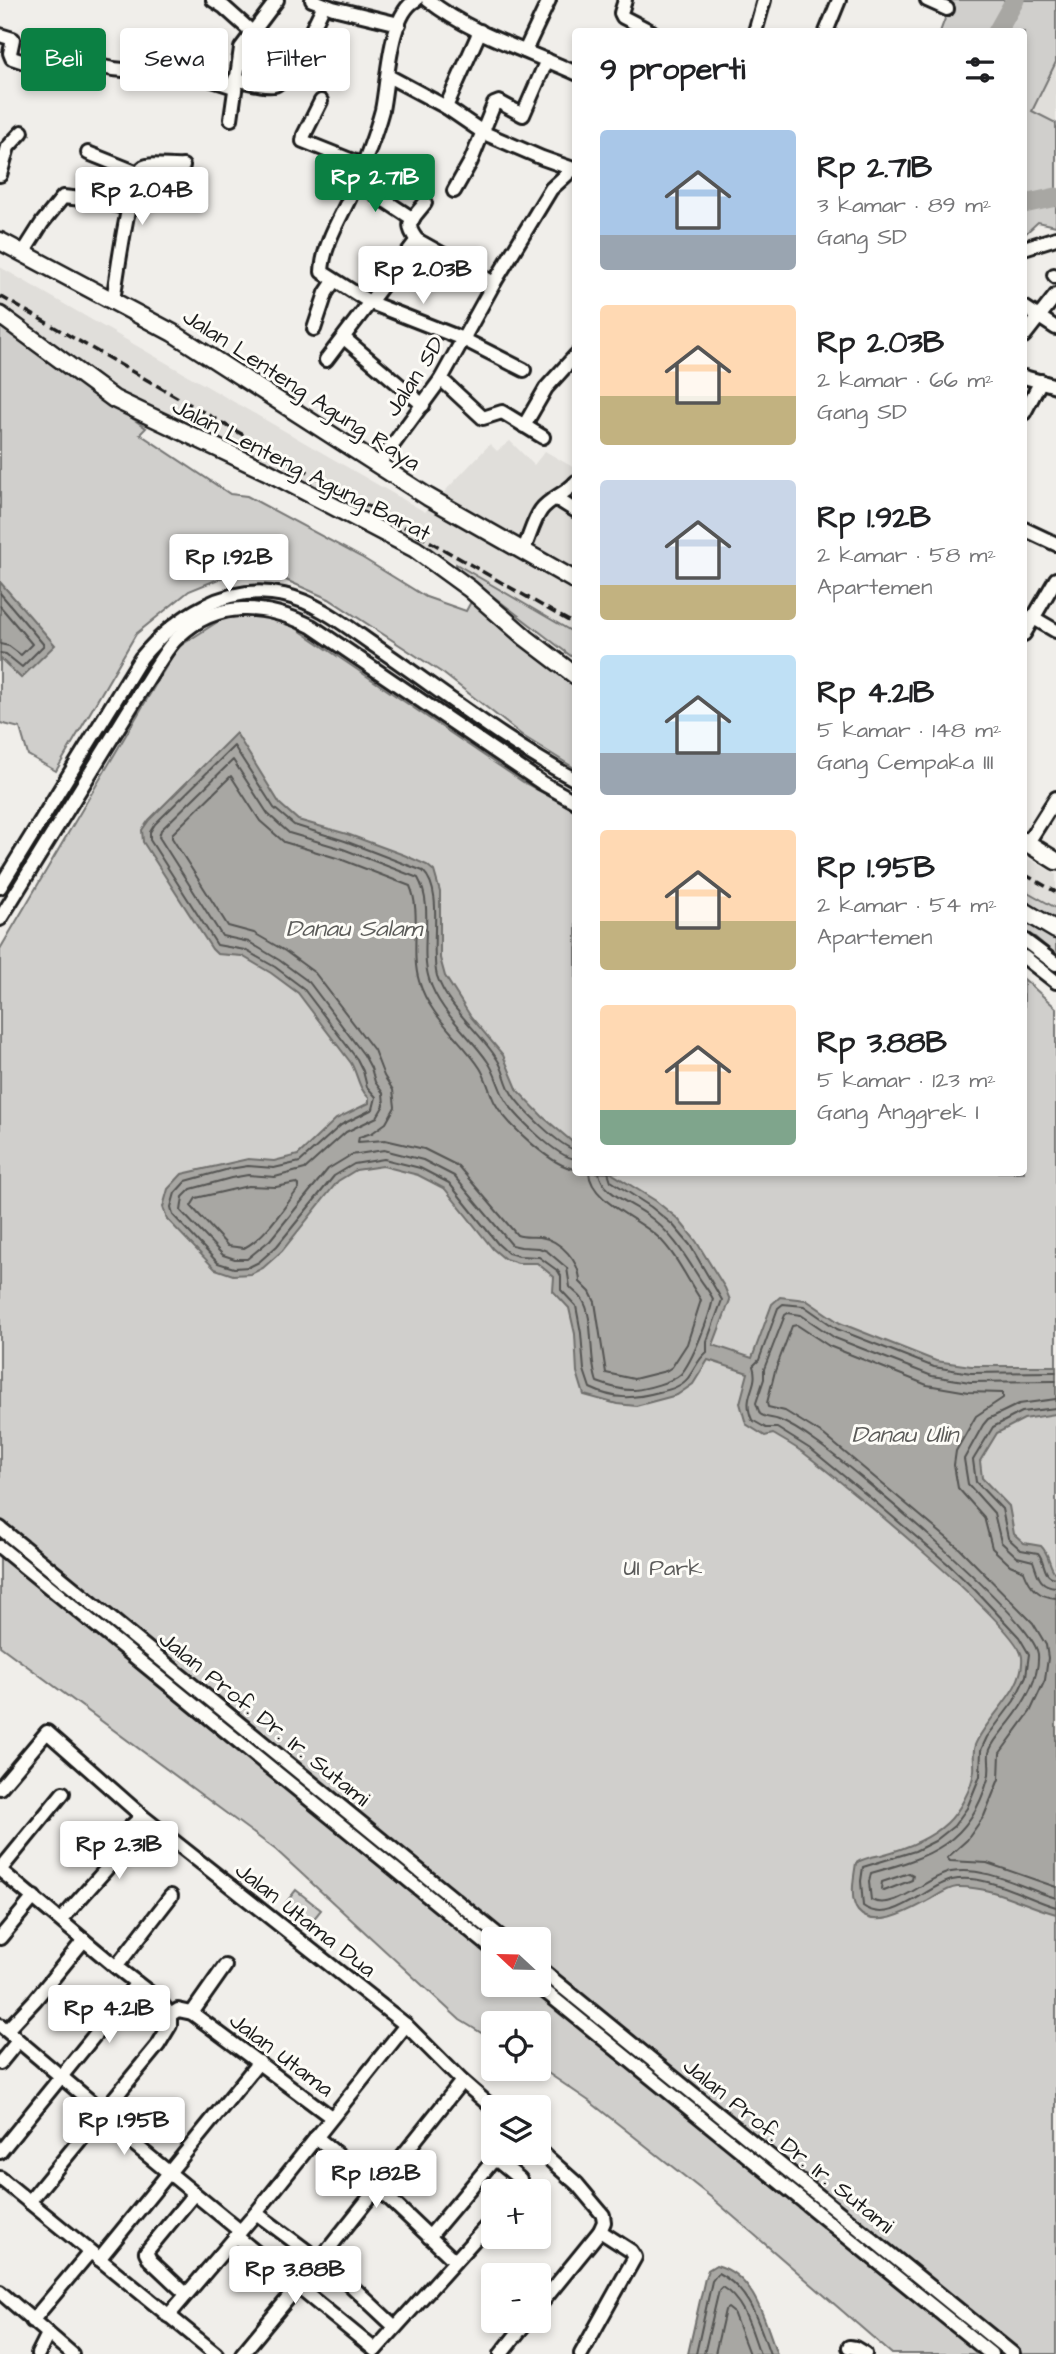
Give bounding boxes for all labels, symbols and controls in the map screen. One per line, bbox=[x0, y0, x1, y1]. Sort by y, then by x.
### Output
chip: Beli bbox=[21, 28, 106, 91]
chip: Sewa bbox=[120, 28, 228, 91]
chip: Filter bbox=[242, 28, 350, 91]
text: 9 properti bbox=[600, 49, 745, 91]
icon: filters bbox=[961, 51, 999, 89]
text: Rp 2.71B bbox=[817, 147, 932, 189]
pin: Rp 2.71B bbox=[303, 154, 447, 214]
icon: home bbox=[656, 158, 740, 242]
text: Rp 2.71B bbox=[331, 161, 419, 193]
pin: Rp 2.04B bbox=[70, 168, 214, 227]
text: Rp 2.04B bbox=[91, 174, 193, 206]
text: 3 kamar · 89 m² bbox=[817, 189, 991, 221]
text: Gang SD bbox=[817, 221, 907, 253]
pin: Rp 2.03B bbox=[351, 246, 495, 306]
text: Rp 2.03B bbox=[374, 253, 472, 285]
street label: Jalan Lenteng Agung Raya bbox=[176, 301, 427, 480]
text: Rp 2.03B bbox=[817, 322, 944, 364]
street label: Jalan SD bbox=[377, 330, 453, 423]
icon: home bbox=[656, 333, 740, 417]
text: 2 kamar · 66 m² bbox=[817, 364, 994, 396]
street label: Jalan Lenteng Agung Barat bbox=[166, 391, 437, 550]
text: Gang SD bbox=[817, 396, 907, 428]
text: Rp 1.92B bbox=[817, 497, 931, 539]
icon: home bbox=[656, 508, 740, 592]
pin: Rp 1.92B bbox=[157, 534, 301, 594]
text: 2 kamar · 58 m² bbox=[817, 539, 996, 571]
text: Rp 1.92B bbox=[185, 541, 273, 573]
text: Apartemen bbox=[817, 571, 933, 603]
text: Rp 4.21B bbox=[817, 672, 934, 714]
icon: home bbox=[656, 683, 740, 767]
text: 5 kamar · 148 m² bbox=[817, 714, 1002, 746]
text: Gang Cempaka III bbox=[817, 746, 994, 778]
text: Rp 1.95B bbox=[817, 847, 935, 889]
icon: home bbox=[656, 858, 740, 942]
text: 2 kamar · 54 m² bbox=[817, 889, 997, 921]
water label: Danau Salam bbox=[286, 912, 424, 946]
text: Apartemen bbox=[817, 921, 933, 953]
text: Rp 3.88B bbox=[817, 1022, 947, 1064]
icon: home bbox=[656, 1033, 740, 1117]
text: 5 kamar · 123 m² bbox=[817, 1064, 996, 1096]
text: Gang Anggrek I bbox=[817, 1096, 979, 1128]
water label: Danau Ulin bbox=[852, 1418, 960, 1452]
park label: UI Park bbox=[624, 1552, 702, 1584]
street label: Jalan Prof. Dr. Ir. Sutami bbox=[152, 1623, 377, 1815]
pin: Rp 2.31B bbox=[47, 1822, 191, 1881]
text: Rp 2.31B bbox=[76, 1828, 162, 1860]
street label: Jalan Utama Dua bbox=[228, 1855, 383, 1985]
north arrow bbox=[481, 1927, 551, 1997]
map controls bbox=[481, 1927, 551, 2333]
pin: Rp 4.21B bbox=[37, 1986, 181, 2045]
text: Rp 4.21B bbox=[64, 1992, 154, 2024]
street label: Jalan Utama bbox=[222, 2005, 341, 2105]
button: locate bbox=[481, 2011, 551, 2081]
street label: Jalan Prof. Dr. Ir. Sutami bbox=[676, 2050, 901, 2242]
button: layers bbox=[481, 2095, 551, 2165]
pin: Rp 1.95B bbox=[52, 2098, 196, 2157]
text: Rp 1.95B bbox=[79, 2104, 169, 2136]
pin: Rp 1.82B bbox=[304, 2150, 448, 2210]
text: Rp 1.82B bbox=[331, 2157, 421, 2189]
button: + bbox=[481, 2179, 551, 2249]
pin: Rp 3.88B bbox=[223, 2246, 367, 2306]
text: Rp 3.88B bbox=[245, 2253, 345, 2285]
button: − bbox=[481, 2263, 551, 2333]

